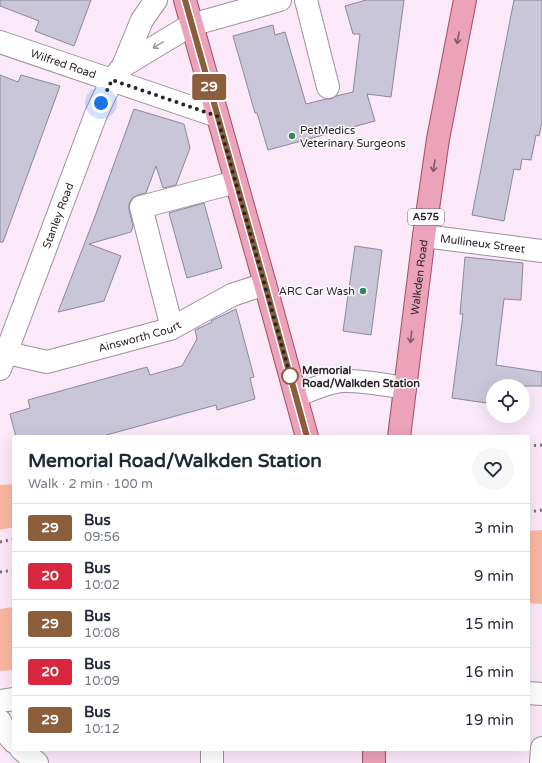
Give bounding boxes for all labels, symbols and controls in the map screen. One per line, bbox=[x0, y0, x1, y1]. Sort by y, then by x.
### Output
one-way arrow bbox=[453, 31, 461, 44]
one-way arrow bbox=[152, 42, 164, 50]
street label: Wilfred Road bbox=[29, 46, 98, 81]
line badge: 29 bbox=[191, 74, 227, 100]
text: 29 bbox=[200, 78, 218, 95]
your location bbox=[91, 93, 111, 113]
place label: PetMedics Veterinary Surgeons bbox=[300, 124, 406, 150]
marker: PetMedics Veterinary Surgeons bbox=[287, 131, 297, 141]
one-way arrow bbox=[430, 159, 438, 172]
street label: Stanley Road bbox=[40, 181, 76, 250]
road number: A575 bbox=[408, 209, 444, 225]
street label: Mullineux Street bbox=[439, 232, 526, 255]
street label: Walkden Road bbox=[408, 239, 430, 316]
place label: ARC Car Wash bbox=[279, 285, 355, 298]
marker: ARC Car Wash bbox=[358, 286, 368, 296]
street label: Ainsworth Court bbox=[97, 318, 183, 354]
one-way arrow bbox=[407, 330, 415, 343]
place label: Memorial Road/Walkden Station bbox=[302, 364, 420, 390]
marker: Memorial Road/Walkden Station bbox=[281, 367, 299, 385]
map controls bbox=[486, 379, 530, 423]
button: locate bbox=[486, 379, 530, 423]
button: heart bbox=[472, 448, 514, 490]
text: Memorial Road/Walkden Station bbox=[28, 450, 322, 472]
text: Walk · 2 min · 100 m bbox=[28, 476, 153, 492]
text: Bus bbox=[84, 511, 111, 529]
text: 29 bbox=[41, 519, 59, 536]
text: 3 min bbox=[474, 519, 514, 537]
text: 09:56 bbox=[84, 529, 120, 545]
text: Bus bbox=[84, 559, 111, 577]
text: 20 bbox=[41, 567, 59, 584]
text: 9 min bbox=[474, 567, 514, 585]
text: 10:02 bbox=[84, 577, 120, 593]
text: Bus bbox=[84, 607, 111, 625]
text: 29 bbox=[41, 615, 59, 632]
text: 15 min bbox=[465, 615, 514, 633]
text: 10:08 bbox=[84, 625, 120, 641]
text: Bus bbox=[84, 655, 111, 673]
text: 20 bbox=[41, 663, 59, 680]
text: 16 min bbox=[465, 663, 514, 681]
text: 10:09 bbox=[84, 673, 120, 689]
text: Bus bbox=[84, 703, 111, 721]
text: 29 bbox=[41, 711, 59, 728]
text: 19 min bbox=[465, 711, 514, 729]
text: 10:12 bbox=[84, 721, 120, 737]

